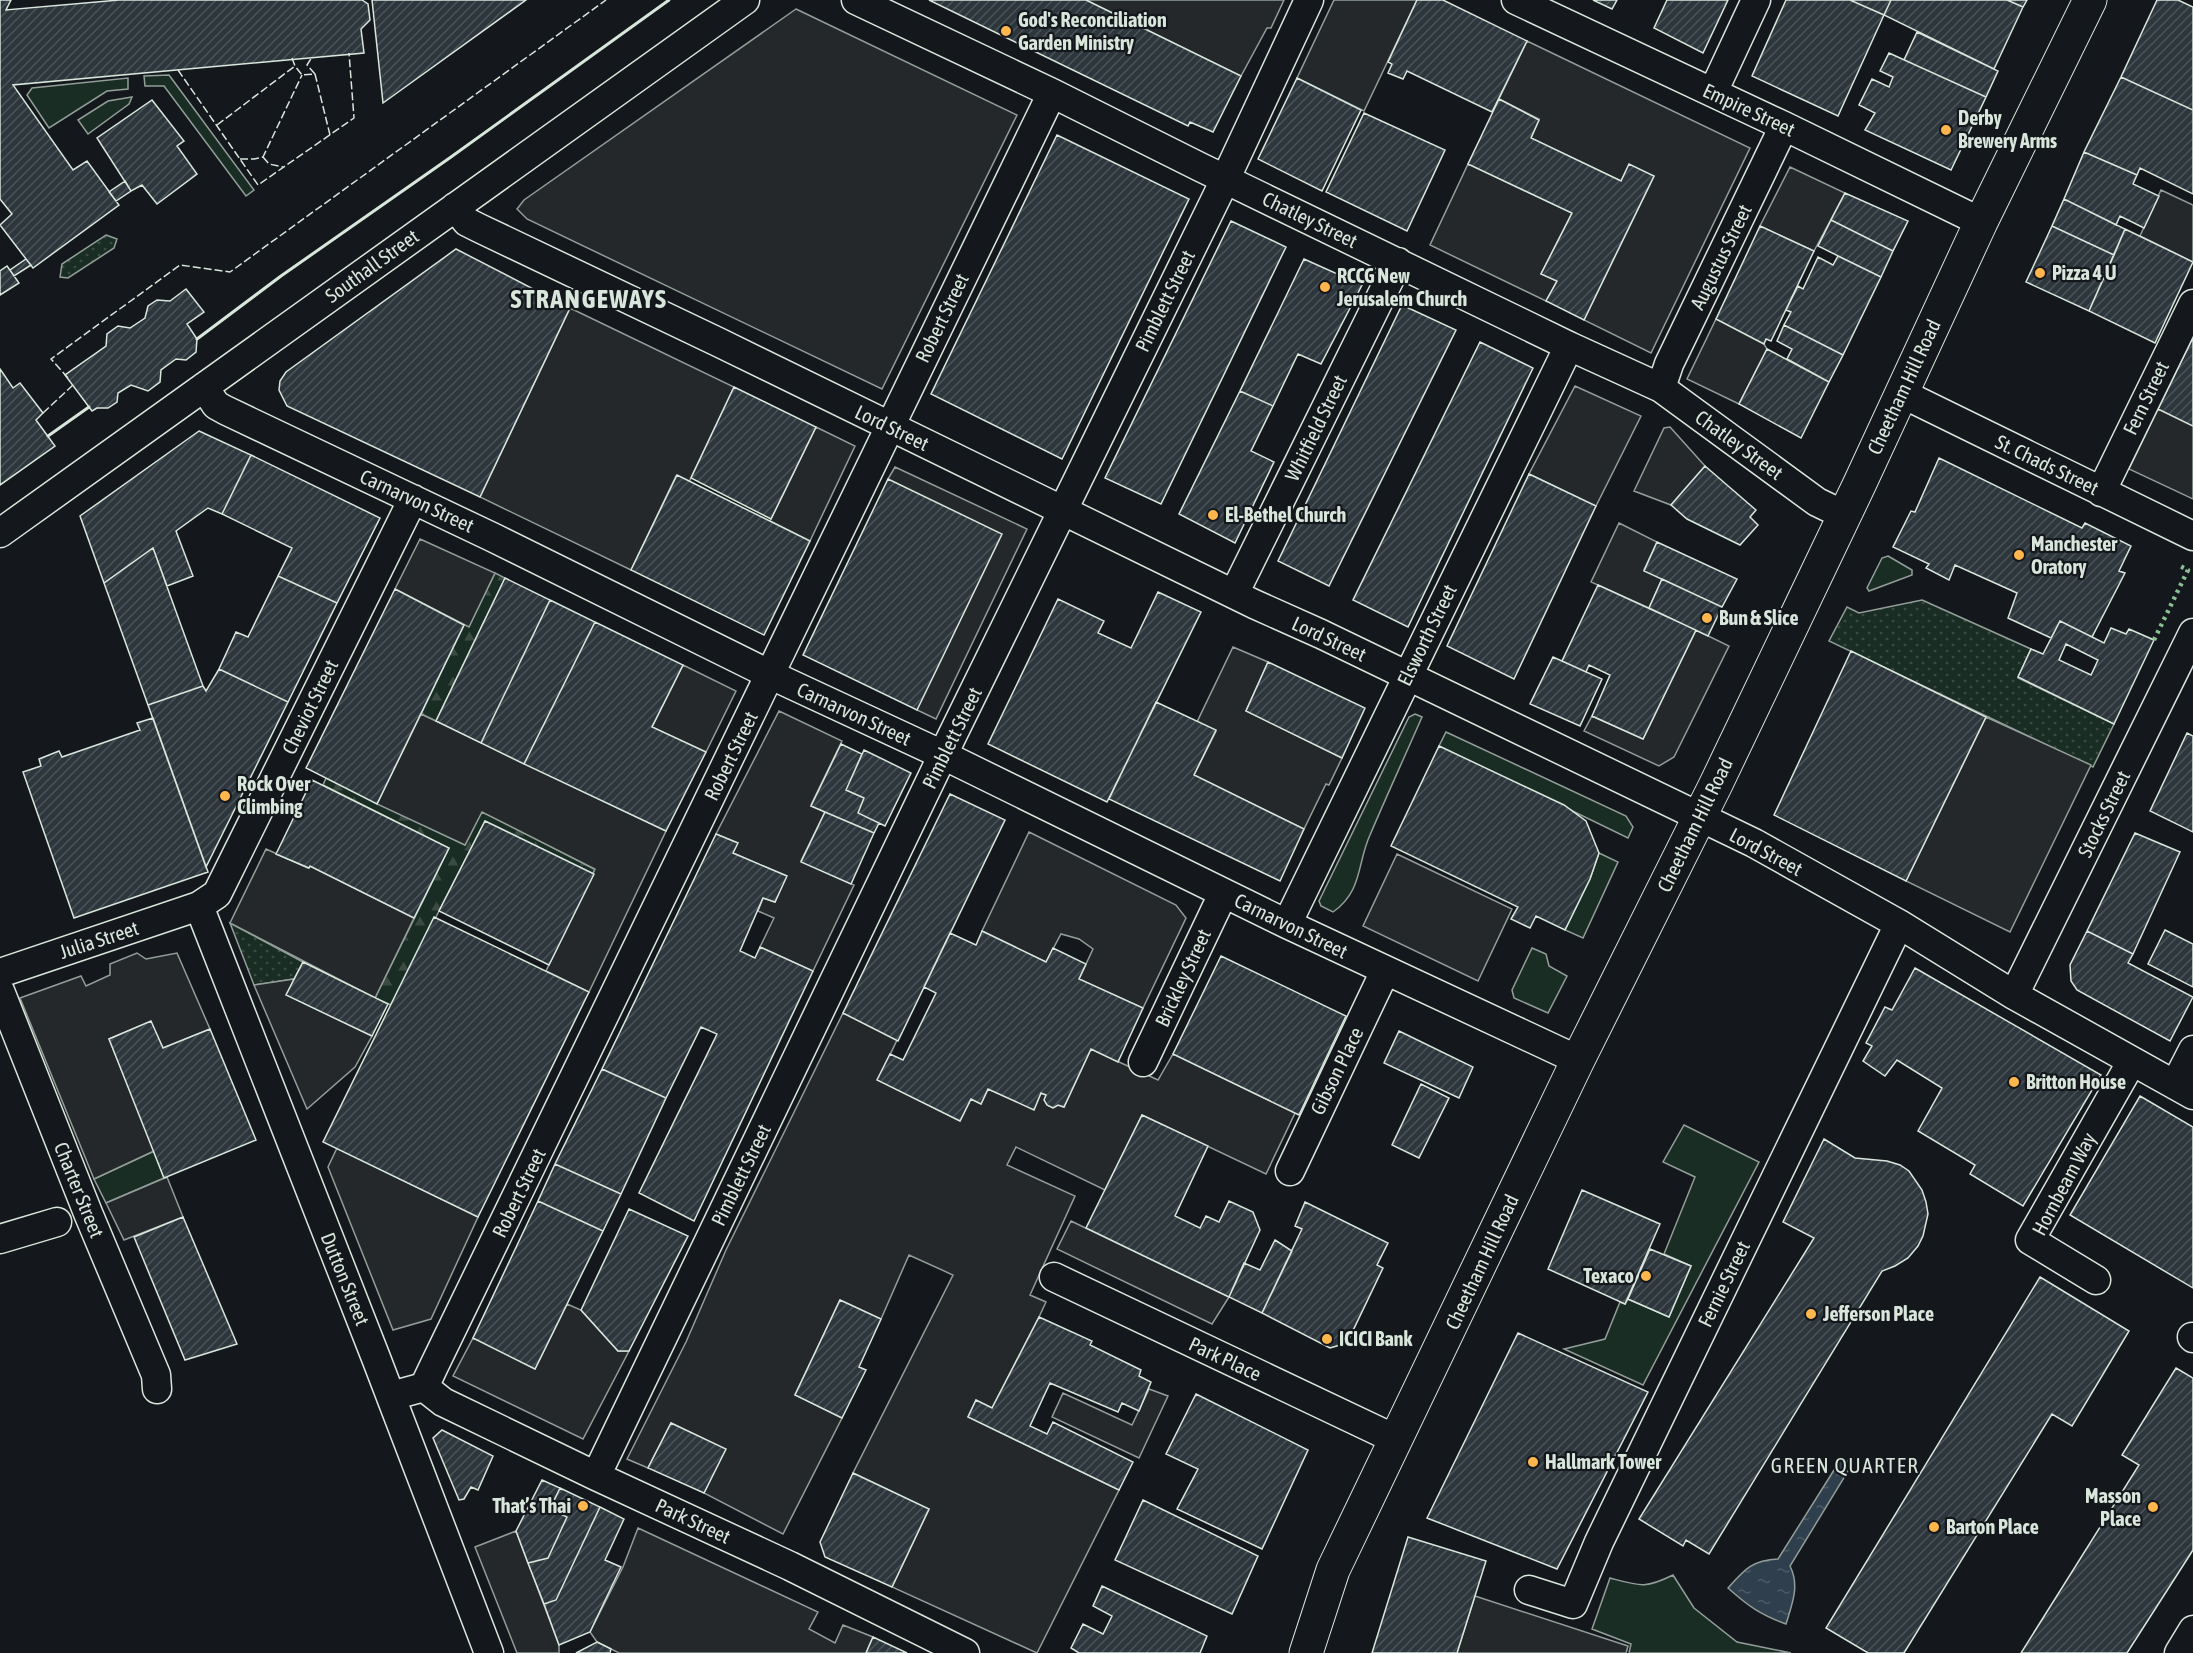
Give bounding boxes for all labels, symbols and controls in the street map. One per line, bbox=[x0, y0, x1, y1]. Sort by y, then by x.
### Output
place label: God's Reconciliation Garden Ministry bbox=[1018, 8, 1167, 54]
marker: God's Reconciliation Garden Ministry bbox=[999, 24, 1013, 38]
street label: Empire Street bbox=[1700, 78, 1799, 141]
place label: Derby Brewery Arms bbox=[1958, 106, 2057, 152]
marker: Derby Brewery Arms bbox=[1939, 123, 1953, 137]
street label: Chatley Street bbox=[1259, 187, 1362, 252]
street label: Augustus Street bbox=[1685, 200, 1756, 313]
street label: Southall Street bbox=[321, 224, 423, 307]
street label: Pimblett Street bbox=[1130, 246, 1199, 355]
place label: Pizza 4 U bbox=[2052, 261, 2117, 284]
place label: RCCG New Jerusalem Church bbox=[1336, 264, 1467, 310]
marker: Pizza 4 U bbox=[2033, 266, 2047, 280]
street label: Robert Street bbox=[910, 269, 973, 366]
marker: RCCG New Jerusalem Church bbox=[1318, 280, 1332, 294]
district label: STRANGEWAYS bbox=[510, 284, 668, 314]
street label: Cheetham Hill Road bbox=[1862, 316, 1945, 458]
street label: Fern Street bbox=[2118, 357, 2173, 438]
street label: Whitfield Street bbox=[1280, 371, 1351, 484]
street label: Lord Street bbox=[852, 400, 933, 455]
street label: Chatley Street bbox=[1691, 405, 1788, 484]
street label: St. Chads Street bbox=[1992, 430, 2103, 499]
street label: Carnarvon Street bbox=[357, 464, 478, 537]
place label: El-Bethel Church bbox=[1225, 503, 1346, 526]
marker: El-Bethel Church bbox=[1206, 508, 1220, 522]
place label: Manchester Oratory bbox=[2031, 532, 2118, 578]
marker: Manchester Oratory bbox=[2012, 548, 2026, 562]
street label: Elsworth Street bbox=[1392, 580, 1461, 689]
place label: Bun & Slice bbox=[1719, 606, 1799, 629]
street label: Lord Street bbox=[1288, 611, 1370, 666]
marker: Bun & Slice bbox=[1700, 611, 1714, 625]
street label: Cheviot Street bbox=[277, 656, 342, 758]
street label: Carnarvon Street bbox=[794, 677, 915, 750]
street label: Pimblett Street bbox=[917, 683, 986, 792]
street label: Robert Street bbox=[699, 707, 762, 804]
street label: Cheetham Hill Road bbox=[1652, 754, 1737, 896]
street label: Stocks Street bbox=[2073, 767, 2134, 861]
place label: Rock Over Climbing bbox=[237, 772, 311, 818]
marker: Rock Over Climbing bbox=[218, 789, 232, 803]
street label: Lord Street bbox=[1726, 823, 1807, 880]
street label: Carnarvon Street bbox=[1231, 888, 1352, 963]
street label: Julia Street bbox=[56, 916, 142, 963]
street label: Brickley Street bbox=[1150, 925, 1215, 1030]
street label: Gibson Place bbox=[1306, 1023, 1368, 1118]
place label: Britton House bbox=[2026, 1070, 2126, 1093]
marker: Britton House bbox=[2007, 1075, 2021, 1089]
street label: Pimblett Street bbox=[706, 1120, 775, 1229]
street label: Hornbeam Way bbox=[2027, 1128, 2100, 1239]
street label: Charter Street bbox=[50, 1139, 109, 1241]
street label: Robert Street bbox=[487, 1144, 550, 1241]
street label: Cheetham Hill Road bbox=[1440, 1191, 1523, 1333]
street label: Dutton Street bbox=[316, 1229, 375, 1329]
street label: Fernie Street bbox=[1693, 1237, 1754, 1330]
place label: Texaco bbox=[1583, 1264, 1634, 1287]
marker: Texaco bbox=[1639, 1269, 1653, 1283]
place label: Jefferson Place bbox=[1822, 1302, 1934, 1325]
marker: Jefferson Place bbox=[1804, 1307, 1818, 1321]
place label: ICICI Bank bbox=[1339, 1327, 1413, 1350]
street label: Park Place bbox=[1185, 1332, 1265, 1385]
marker: ICICI Bank bbox=[1320, 1332, 1334, 1346]
place label: Hallmark Tower bbox=[1545, 1450, 1662, 1473]
district label: GREEN QUARTER bbox=[1771, 1453, 1919, 1477]
marker: Hallmark Tower bbox=[1526, 1455, 1540, 1469]
place label: Masson Place bbox=[2085, 1484, 2141, 1530]
street label: Park Street bbox=[652, 1493, 735, 1548]
place label: That’s Thai bbox=[492, 1494, 571, 1517]
marker: That’s Thai bbox=[576, 1499, 590, 1513]
marker: Masson Place bbox=[2146, 1500, 2160, 1514]
place label: Barton Place bbox=[1946, 1515, 2039, 1538]
marker: Barton Place bbox=[1927, 1520, 1941, 1534]

